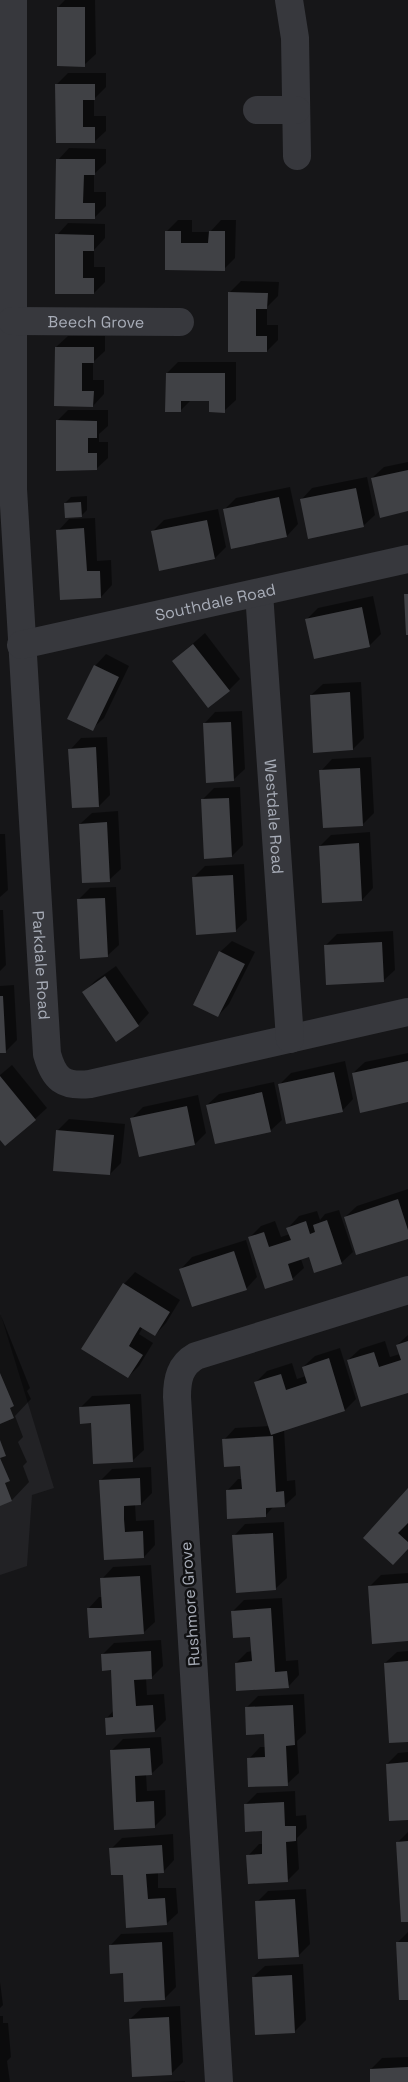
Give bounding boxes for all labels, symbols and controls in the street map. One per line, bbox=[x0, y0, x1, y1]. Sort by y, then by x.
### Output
street label: Beech Grove bbox=[48, 311, 144, 332]
street label: Southdale Road bbox=[153, 578, 278, 625]
street label: Westdale Road bbox=[260, 758, 289, 875]
street label: Parkdale Road bbox=[28, 910, 55, 1020]
street label: Rushmore Grove bbox=[175, 1541, 205, 1667]

